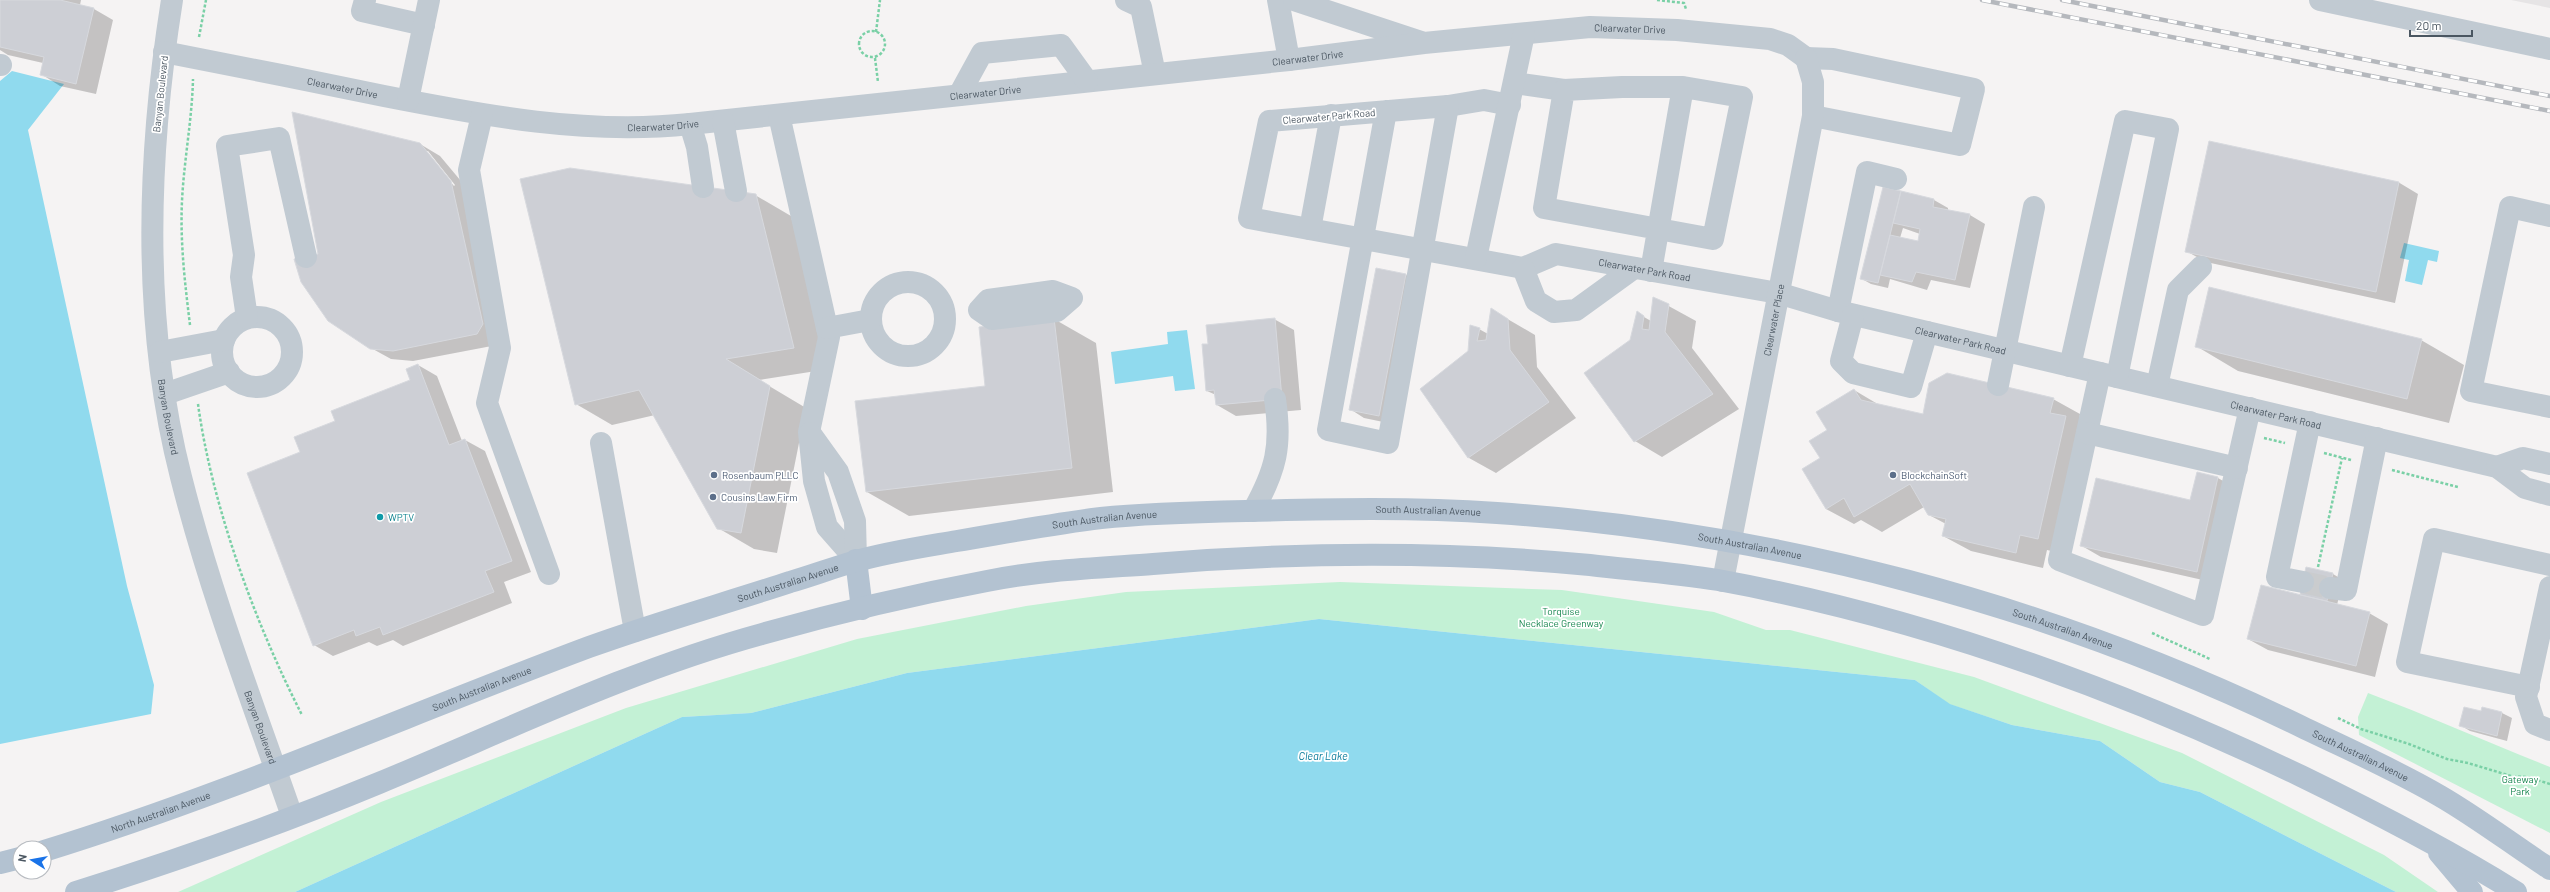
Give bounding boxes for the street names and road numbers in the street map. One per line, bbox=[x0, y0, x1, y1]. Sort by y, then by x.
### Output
street label: Clearwater Drive bbox=[1594, 21, 1666, 36]
street label: Clearwater Drive bbox=[1271, 47, 1344, 68]
street label: Banyan Boulevard bbox=[150, 55, 170, 133]
street label: Clearwater Drive bbox=[306, 74, 379, 101]
street label: Clearwater Drive bbox=[949, 83, 1022, 102]
street label: Clearwater Park Road bbox=[1282, 106, 1376, 126]
street label: Clearwater Drive bbox=[627, 117, 700, 133]
street label: Clearwater Park Road bbox=[1598, 256, 1692, 284]
street label: Clearwater Place bbox=[1761, 283, 1786, 357]
street label: Clearwater Park Road bbox=[1914, 323, 2007, 357]
street label: Banyan Boulevard bbox=[156, 378, 181, 456]
street label: Clearwater Park Road bbox=[2229, 398, 2323, 431]
street label: South Australian Avenue bbox=[1376, 503, 1481, 518]
street label: South Australian Avenue bbox=[1051, 508, 1158, 531]
street label: South Australian Avenue bbox=[1697, 530, 1803, 561]
street label: South Australian Avenue bbox=[736, 561, 840, 604]
street label: South Australian Avenue bbox=[2011, 606, 2115, 652]
street label: South Australian Avenue bbox=[430, 664, 533, 713]
street label: Banyan Boulevard bbox=[242, 689, 279, 766]
street label: South Australian Avenue bbox=[2311, 727, 2411, 784]
street label: North Australian Avenue bbox=[109, 789, 212, 835]

